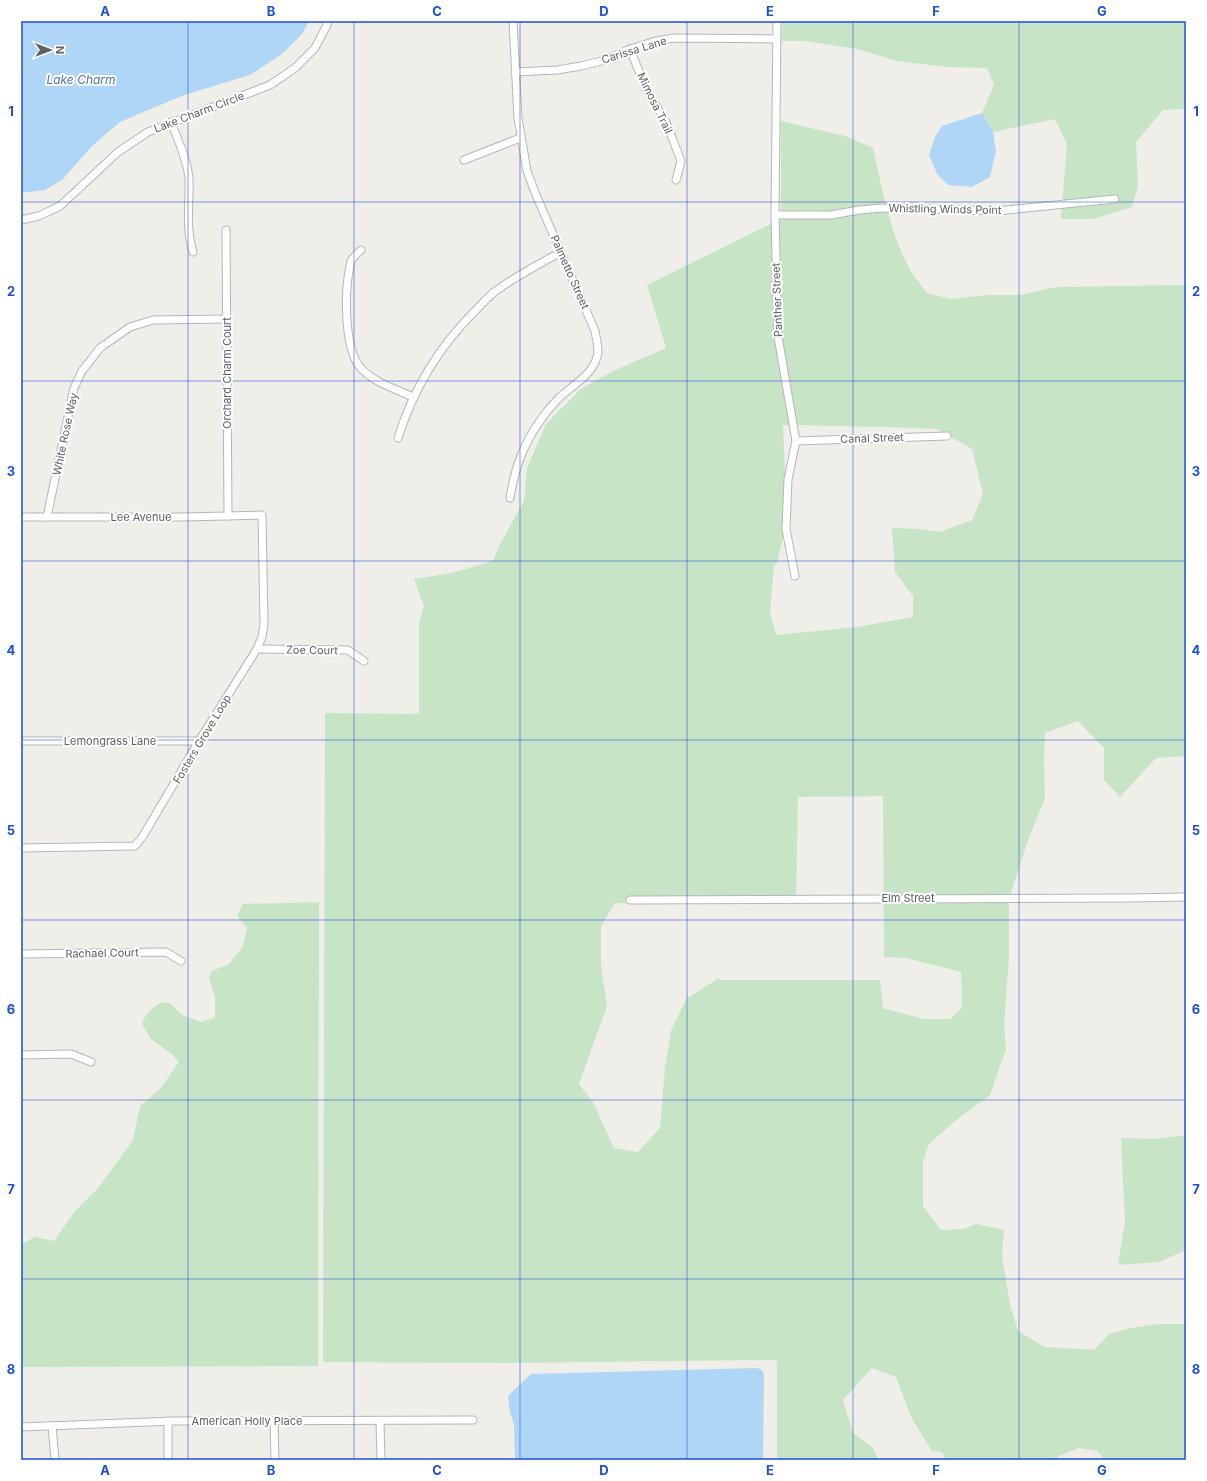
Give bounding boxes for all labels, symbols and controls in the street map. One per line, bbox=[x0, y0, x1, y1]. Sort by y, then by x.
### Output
text: A bbox=[100, 3, 110, 19]
text: B bbox=[267, 3, 276, 19]
text: C bbox=[432, 3, 442, 19]
text: D bbox=[599, 3, 609, 19]
text: E bbox=[766, 3, 774, 19]
text: F bbox=[932, 3, 940, 19]
text: G bbox=[1097, 3, 1107, 19]
north arrow bbox=[30, 30, 70, 70]
street label: Carissa Lane bbox=[600, 33, 668, 67]
text: N bbox=[53, 46, 67, 54]
street label: Mimosa Trail bbox=[634, 70, 676, 136]
water label: Lake Charm bbox=[46, 72, 116, 87]
street label: Lake Charm Circle bbox=[152, 88, 246, 136]
text: 1 bbox=[8, 103, 14, 119]
text: 1 bbox=[1193, 103, 1199, 119]
street label: Whistling Winds Point bbox=[888, 201, 1002, 217]
street label: Palmetto Street bbox=[547, 233, 593, 312]
street label: Panther Street bbox=[769, 262, 785, 337]
text: 2 bbox=[7, 283, 15, 299]
text: 2 bbox=[1192, 283, 1200, 299]
street label: Orchard Charm Court bbox=[220, 317, 234, 429]
street label: White Rose Way bbox=[49, 391, 81, 477]
street label: Canal Street bbox=[840, 430, 904, 446]
text: 3 bbox=[7, 463, 15, 479]
text: 3 bbox=[1192, 463, 1200, 479]
street label: Lee Avenue bbox=[111, 510, 171, 524]
text: 4 bbox=[7, 642, 16, 658]
text: 4 bbox=[1192, 642, 1201, 658]
street label: Zoe Court bbox=[286, 643, 339, 657]
street label: Fosters Grove Loop bbox=[170, 692, 234, 786]
street label: Lemongrass Lane bbox=[64, 734, 156, 748]
text: 5 bbox=[7, 822, 15, 838]
text: 5 bbox=[1192, 822, 1200, 838]
street label: Elm Street bbox=[881, 891, 935, 905]
street label: Rachael Court bbox=[65, 945, 139, 961]
text: 6 bbox=[7, 1001, 15, 1017]
text: 6 bbox=[1192, 1001, 1200, 1017]
text: 7 bbox=[7, 1181, 15, 1197]
text: 7 bbox=[1192, 1181, 1200, 1197]
text: 8 bbox=[7, 1361, 15, 1377]
text: 8 bbox=[1192, 1361, 1200, 1377]
street label: American Holly Place bbox=[192, 1414, 302, 1428]
text: A bbox=[100, 1462, 110, 1478]
text: B bbox=[267, 1462, 276, 1478]
text: C bbox=[432, 1462, 442, 1478]
text: D bbox=[599, 1462, 609, 1478]
text: E bbox=[766, 1462, 774, 1478]
text: F bbox=[932, 1462, 940, 1478]
text: G bbox=[1097, 1462, 1107, 1478]

